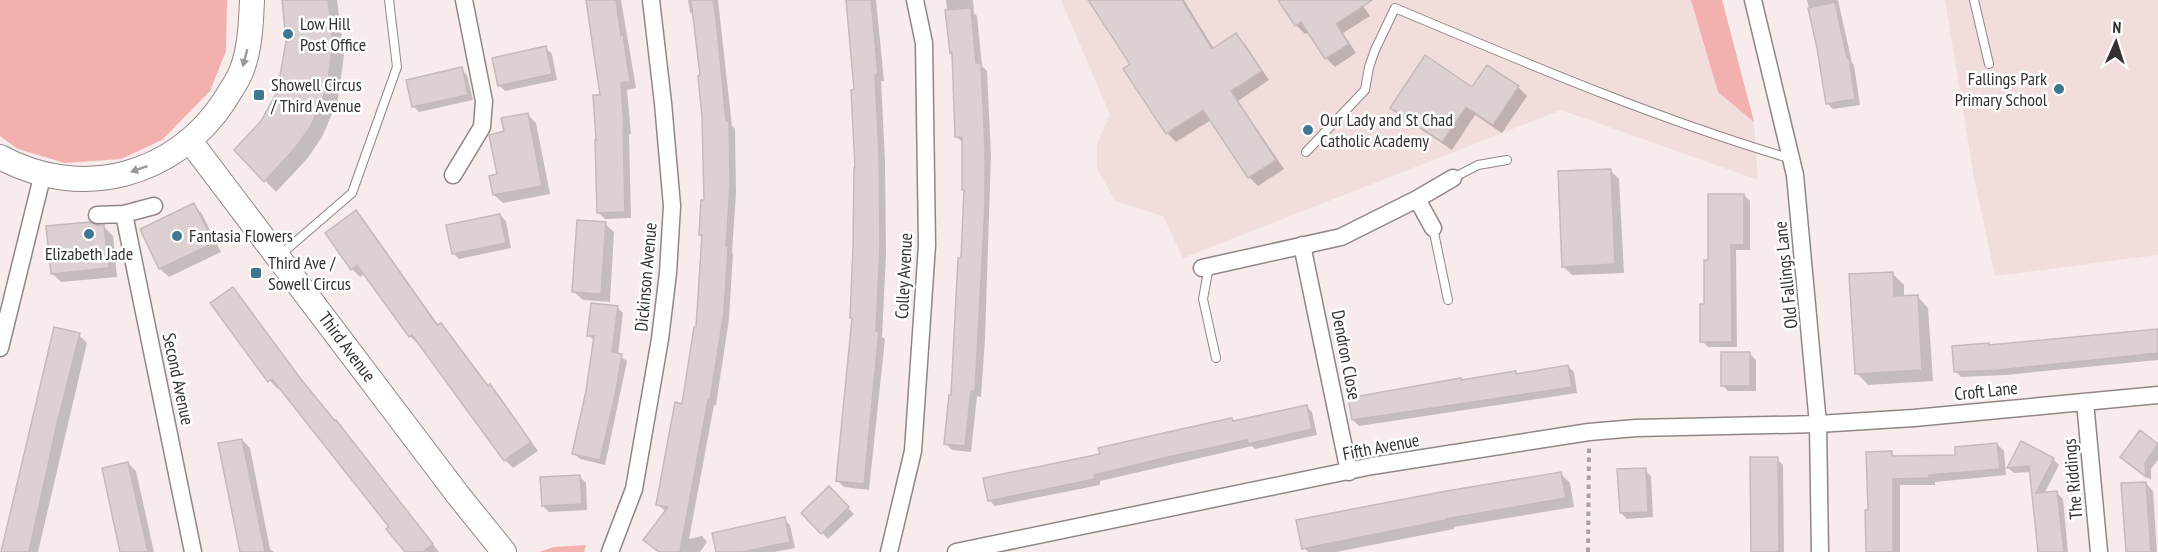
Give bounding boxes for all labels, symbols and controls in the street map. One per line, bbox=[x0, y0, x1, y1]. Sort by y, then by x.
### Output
place label: Low Hill Post Office bbox=[300, 12, 366, 56]
north arrow bbox=[2086, 12, 2146, 72]
text: N bbox=[2112, 17, 2122, 37]
marker: Low Hill Post Office bbox=[281, 27, 295, 41]
one-way arrow bbox=[240, 49, 249, 67]
place label: Fallings Park Primary School bbox=[1955, 67, 2048, 111]
place label: Showell Circus / Third Avenue bbox=[270, 73, 362, 117]
marker: Fallings Park Primary School bbox=[2052, 82, 2066, 96]
marker: Showell Circus / Third Avenue bbox=[252, 88, 266, 102]
place label: Our Lady and St Chad Catholic Academy bbox=[1320, 108, 1453, 152]
marker: Our Lady and St Chad Catholic Academy bbox=[1301, 123, 1315, 137]
one-way arrow bbox=[130, 165, 148, 175]
street label: Old Fallings Lane bbox=[1768, 220, 1803, 330]
street label: Dickinson Avenue bbox=[629, 222, 662, 332]
place label: Fantasia Flowers bbox=[189, 224, 293, 247]
marker: Elizabeth Jade bbox=[82, 227, 96, 241]
marker: Fantasia Flowers bbox=[170, 229, 184, 243]
street label: Colley Avenue bbox=[890, 232, 917, 320]
place label: Elizabeth Jade bbox=[45, 242, 133, 265]
place label: Third Ave / Sowell Circus bbox=[268, 251, 351, 295]
marker: Third Ave / Sowell Circus bbox=[249, 266, 263, 280]
street label: Third Avenue bbox=[314, 307, 381, 386]
street label: Dendron Close bbox=[1327, 308, 1366, 402]
street label: Second Avenue bbox=[158, 331, 199, 427]
street label: Croft Lane bbox=[1953, 376, 2019, 405]
street label: Fifth Avenue bbox=[1341, 428, 1421, 465]
street label: The Riddings bbox=[2058, 438, 2087, 520]

